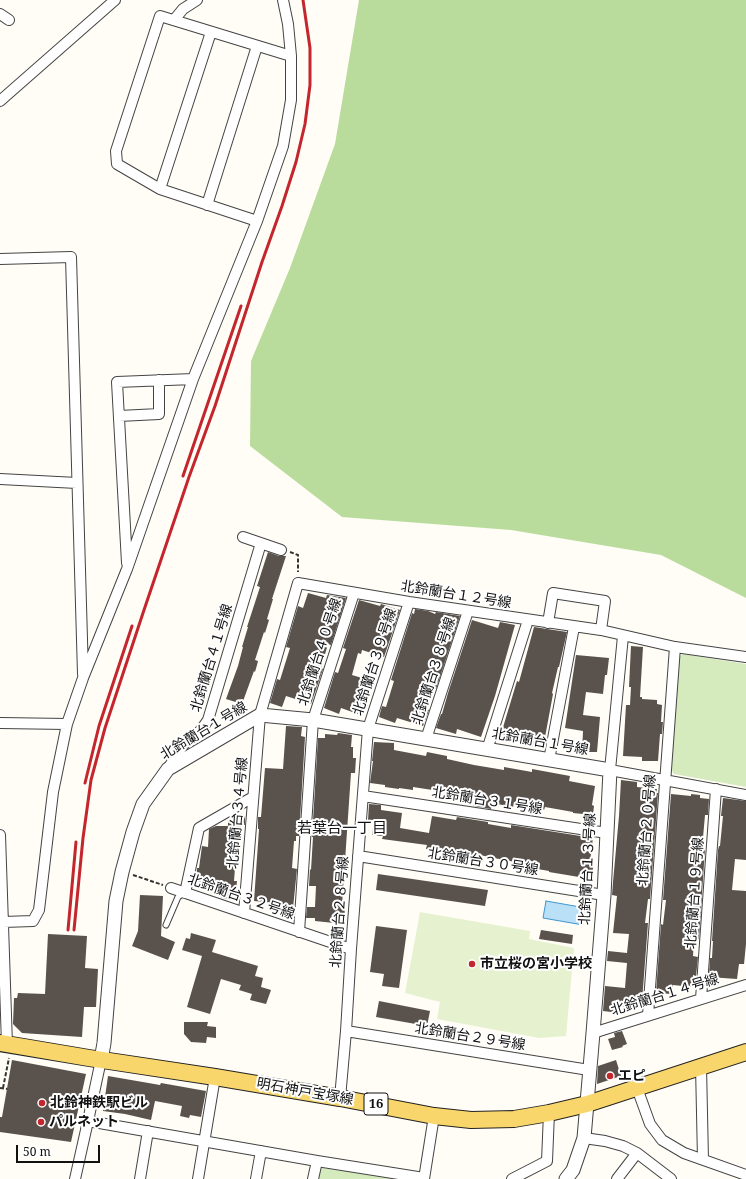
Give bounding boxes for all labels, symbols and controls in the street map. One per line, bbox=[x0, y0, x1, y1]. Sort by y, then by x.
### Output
street label: 北鈴蘭台１２号線 bbox=[399, 578, 513, 612]
street label: 北鈴蘭台４０号線 bbox=[295, 596, 345, 708]
street label: 北鈴蘭台４１号線 bbox=[188, 602, 236, 714]
street label: 北鈴蘭台３９号線 bbox=[350, 606, 400, 718]
street label: 北鈴蘭台３８号線 bbox=[409, 615, 459, 727]
street label: 北鈴蘭台１号線 bbox=[158, 699, 250, 763]
street label: 北鈴蘭台１号線 bbox=[490, 725, 590, 759]
street label: 北鈴蘭台３４号線 bbox=[225, 756, 251, 870]
street label: 北鈴蘭台２０号線 bbox=[635, 774, 659, 886]
street label: 北鈴蘭台３１号線 bbox=[430, 784, 544, 818]
street label: 北鈴蘭台１３号線 bbox=[577, 813, 599, 925]
district label: 若葉台一丁目 bbox=[297, 820, 387, 838]
street label: 北鈴蘭台１９号線 bbox=[683, 837, 707, 949]
street label: 北鈴蘭台３０号線 bbox=[426, 845, 540, 879]
street label: 北鈴蘭台２８号線 bbox=[328, 856, 352, 968]
street label: 北鈴蘭台３２号線 bbox=[185, 871, 297, 923]
place label: 市立桜の宮小学校 bbox=[480, 956, 592, 972]
marker: 市立桜の宮小学校 bbox=[467, 959, 477, 969]
street label: 北鈴蘭台１４号線 bbox=[609, 971, 721, 1019]
street label: 北鈴蘭台２９号線 bbox=[413, 1020, 527, 1054]
place label: エピ bbox=[618, 1068, 646, 1084]
marker: エピ bbox=[605, 1071, 615, 1081]
street label: 明石神戸宝塚線 bbox=[255, 1075, 355, 1109]
road number: 16 bbox=[364, 1093, 388, 1115]
place label: 北鈴神鉄駅ビル bbox=[50, 1095, 148, 1111]
marker: 北鈴神鉄駅ビル bbox=[37, 1098, 47, 1108]
place label: パルネット bbox=[49, 1114, 119, 1130]
marker: パルネット bbox=[36, 1117, 46, 1127]
scale bar bbox=[18, 1137, 102, 1163]
text: 50 m bbox=[23, 1143, 51, 1160]

